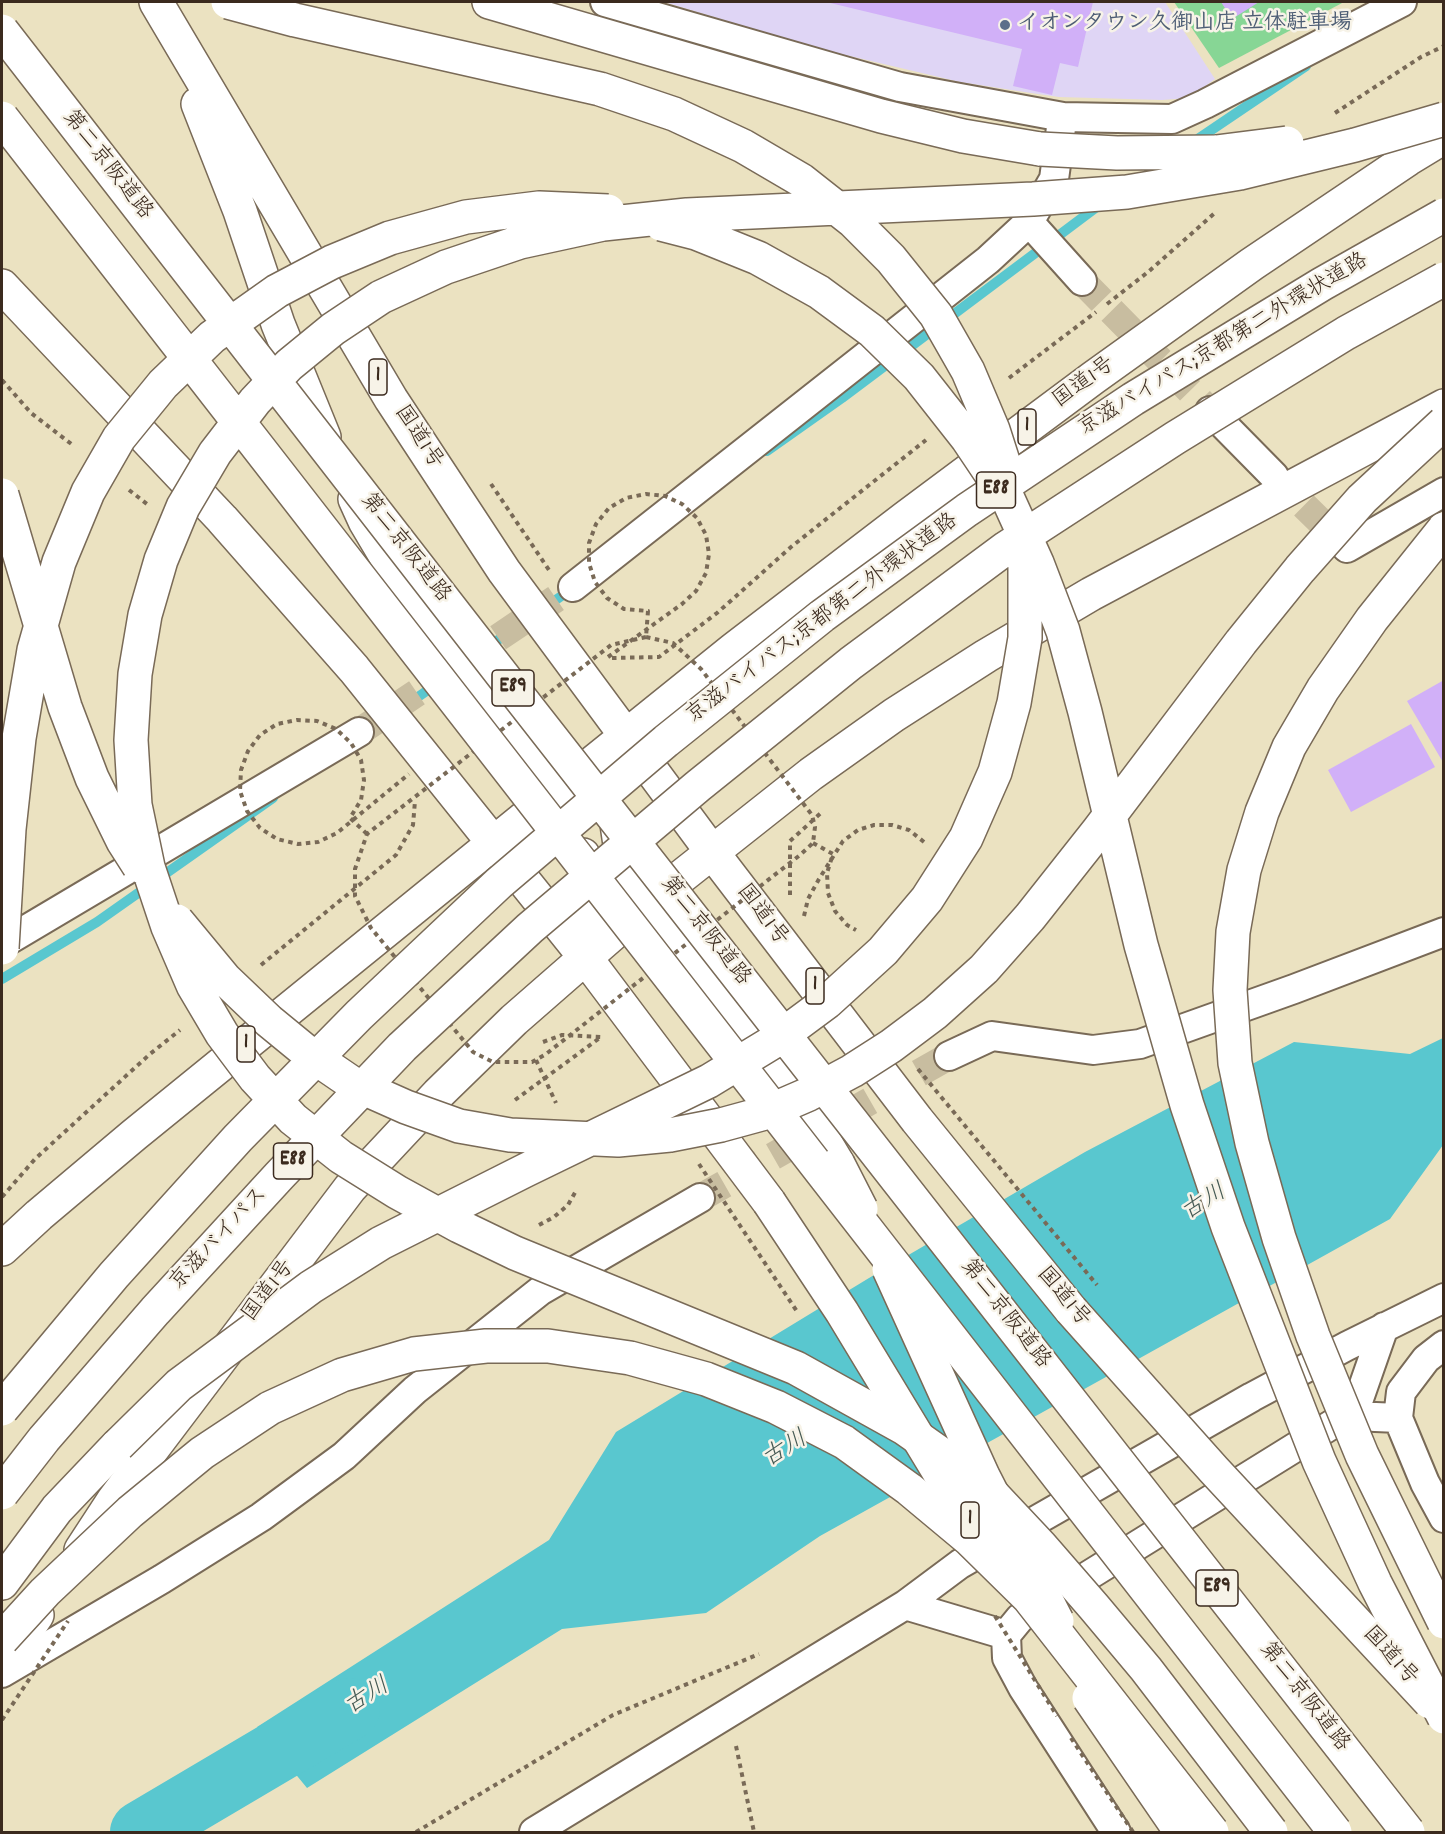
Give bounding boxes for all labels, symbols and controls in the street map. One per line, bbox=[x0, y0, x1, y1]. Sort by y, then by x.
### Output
place label: イオンタウン久御山店 立体駐車場 bbox=[1017, 12, 1352, 38]
marker: イオンタウン久御山店 立体駐車場 bbox=[998, 18, 1012, 32]
street label: 第二京阪道路 bbox=[55, 106, 157, 226]
street label: 京滋バイパス;京都第二外環状道路 bbox=[1074, 249, 1374, 443]
street label: 国道1号 bbox=[1049, 353, 1121, 415]
road number: 1 bbox=[369, 359, 387, 395]
street label: 国道1号 bbox=[387, 401, 447, 475]
road number: 1 bbox=[1018, 409, 1036, 445]
road number: E88 bbox=[976, 472, 1016, 508]
street label: 第二京阪道路 bbox=[353, 489, 455, 609]
street label: 京滋バイパス;京都第二外環状道路 bbox=[682, 509, 964, 731]
road number: E89 bbox=[492, 670, 534, 706]
street label: 第二京阪道路 bbox=[653, 872, 755, 992]
street label: 国道1号 bbox=[729, 880, 793, 952]
road number: 1 bbox=[806, 968, 824, 1004]
road number: 1 bbox=[237, 1026, 255, 1062]
road number: E88 bbox=[274, 1143, 312, 1179]
water label: 古川 bbox=[1177, 1179, 1233, 1229]
street label: 京滋バイパス bbox=[165, 1183, 275, 1297]
street label: 第二京阪道路 bbox=[953, 1255, 1055, 1375]
street label: 国道1号 bbox=[238, 1256, 302, 1328]
street label: 国道1号 bbox=[1029, 1262, 1095, 1334]
water label: 古川 bbox=[758, 1426, 814, 1476]
road number: 1 bbox=[961, 1502, 979, 1538]
road number: E89 bbox=[1196, 1570, 1238, 1606]
street label: 国道1号 bbox=[1355, 1622, 1423, 1692]
street label: 第二京阪道路 bbox=[1252, 1638, 1354, 1758]
water label: 古川 bbox=[340, 1673, 396, 1723]

